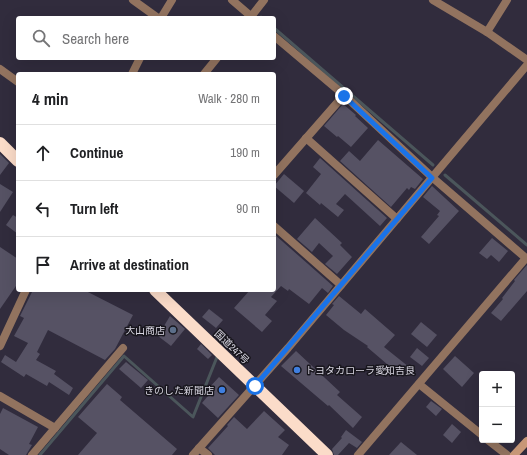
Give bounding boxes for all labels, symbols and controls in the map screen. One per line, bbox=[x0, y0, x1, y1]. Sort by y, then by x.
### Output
search box bbox=[16, 16, 276, 60]
icon: search bbox=[30, 27, 52, 49]
text: Search here bbox=[62, 28, 129, 49]
text: 4 min bbox=[32, 87, 68, 110]
route end bbox=[335, 87, 353, 105]
text: Walk · 280 m bbox=[198, 90, 260, 107]
icon: ahead bbox=[32, 142, 54, 164]
text: Continue bbox=[70, 142, 123, 163]
text: 190 m bbox=[230, 144, 260, 161]
icon: left bbox=[32, 198, 54, 220]
text: Turn left bbox=[70, 198, 118, 219]
text: 90 m bbox=[236, 200, 260, 217]
icon: arrive bbox=[32, 254, 54, 276]
text: Arrive at destination bbox=[70, 254, 189, 275]
place label: 大山商店 bbox=[125, 324, 165, 337]
marker: 大山商店 bbox=[168, 325, 178, 335]
street label: 国道247号 bbox=[212, 327, 252, 367]
place label: トヨタカローラ愛知吉良 bbox=[305, 364, 415, 377]
marker: トヨタカローラ愛知吉良 bbox=[292, 365, 302, 375]
map controls bbox=[479, 371, 515, 443]
button: + bbox=[479, 371, 515, 407]
route start bbox=[246, 377, 264, 395]
place label: きのした新聞店 bbox=[144, 384, 214, 397]
marker: きのした新聞店 bbox=[217, 385, 227, 395]
button: − bbox=[479, 407, 515, 443]

